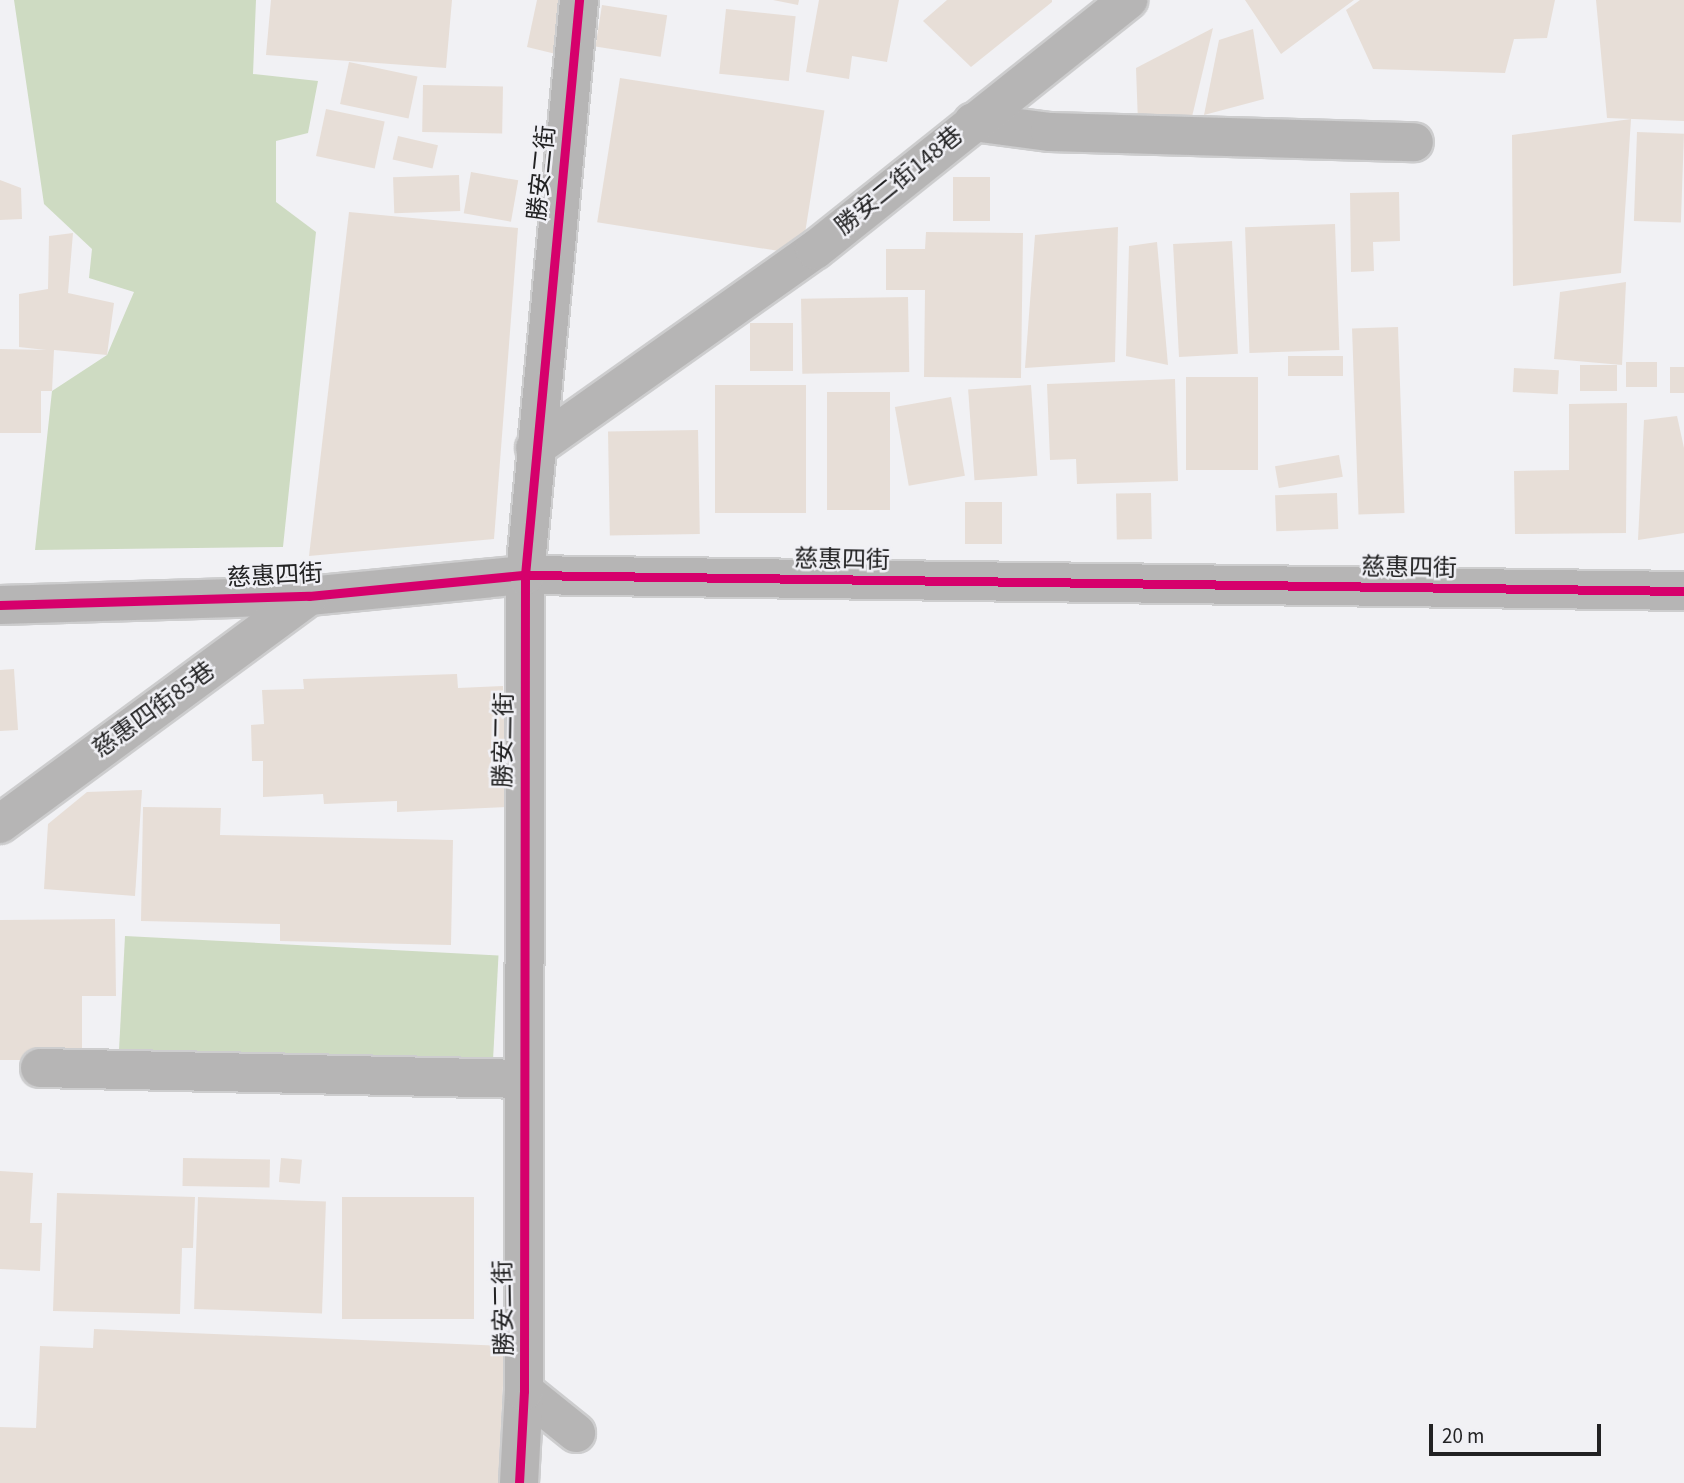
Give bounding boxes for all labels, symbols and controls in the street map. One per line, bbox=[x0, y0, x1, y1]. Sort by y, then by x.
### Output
street label: 勝安二街148巷 bbox=[829, 121, 969, 241]
street label: 勝安二街 bbox=[523, 124, 561, 222]
street label: 慈惠四街 bbox=[794, 545, 890, 575]
street label: 慈惠四街 bbox=[1361, 553, 1457, 583]
street label: 慈惠四街 bbox=[226, 559, 324, 593]
street label: 慈惠四街85巷 bbox=[87, 656, 221, 764]
street label: 勝安二街 bbox=[489, 692, 519, 788]
street label: 勝安二街 bbox=[489, 1260, 519, 1356]
scale bar bbox=[1432, 1410, 1604, 1454]
text: 20 m bbox=[1442, 1421, 1484, 1451]

